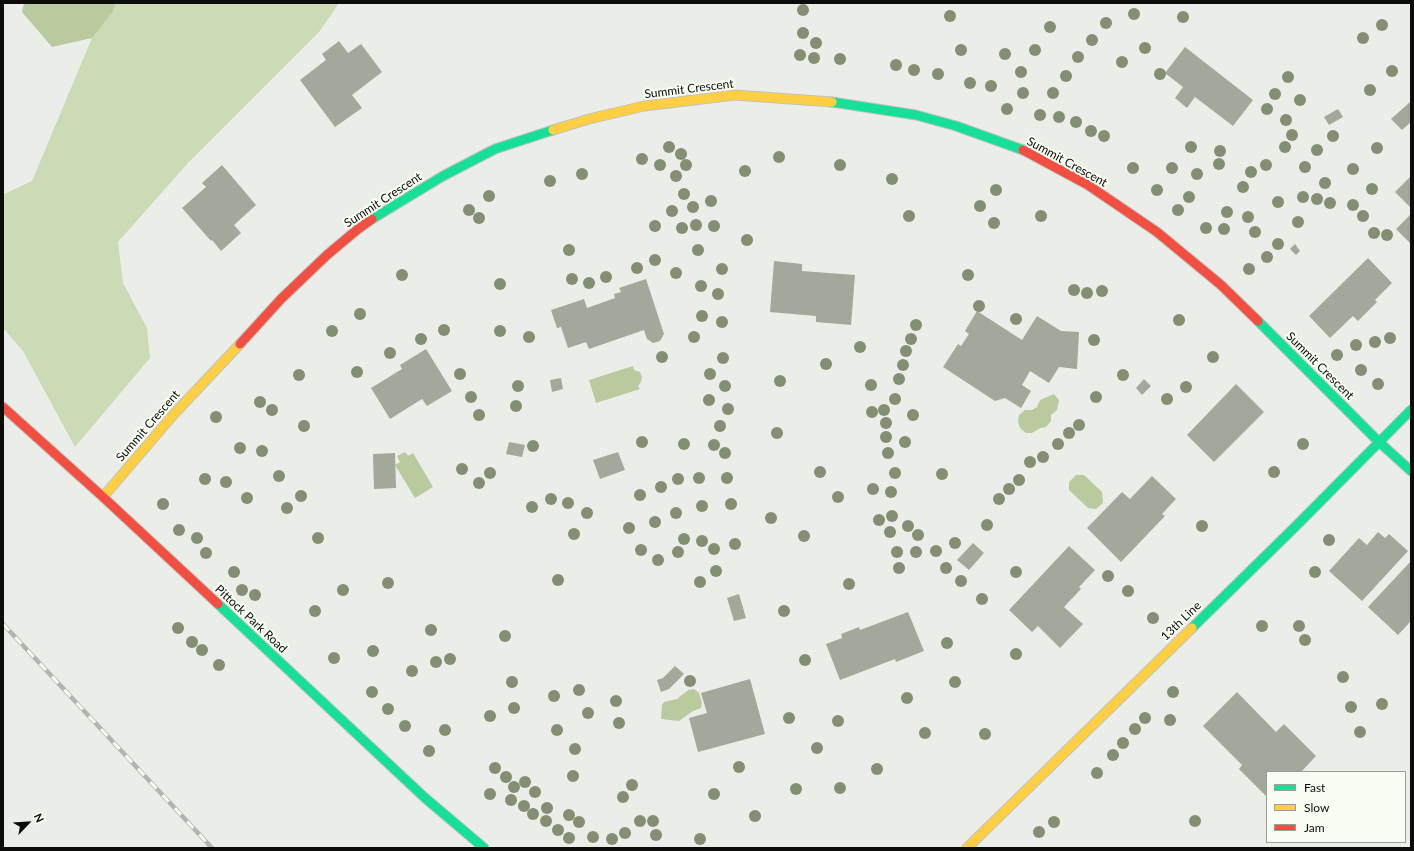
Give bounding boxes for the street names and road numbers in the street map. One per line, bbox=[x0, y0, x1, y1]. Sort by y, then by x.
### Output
street label: Summit Crescent bbox=[644, 76, 734, 102]
street label: Summit Crescent bbox=[1024, 134, 1110, 190]
street label: Summit Crescent bbox=[342, 170, 424, 230]
street label: Summit Crescent bbox=[1283, 329, 1357, 403]
street label: Summit Crescent bbox=[113, 387, 183, 465]
street label: Pittock Park Road bbox=[212, 582, 290, 656]
street label: 13th Line bbox=[1158, 598, 1204, 644]

